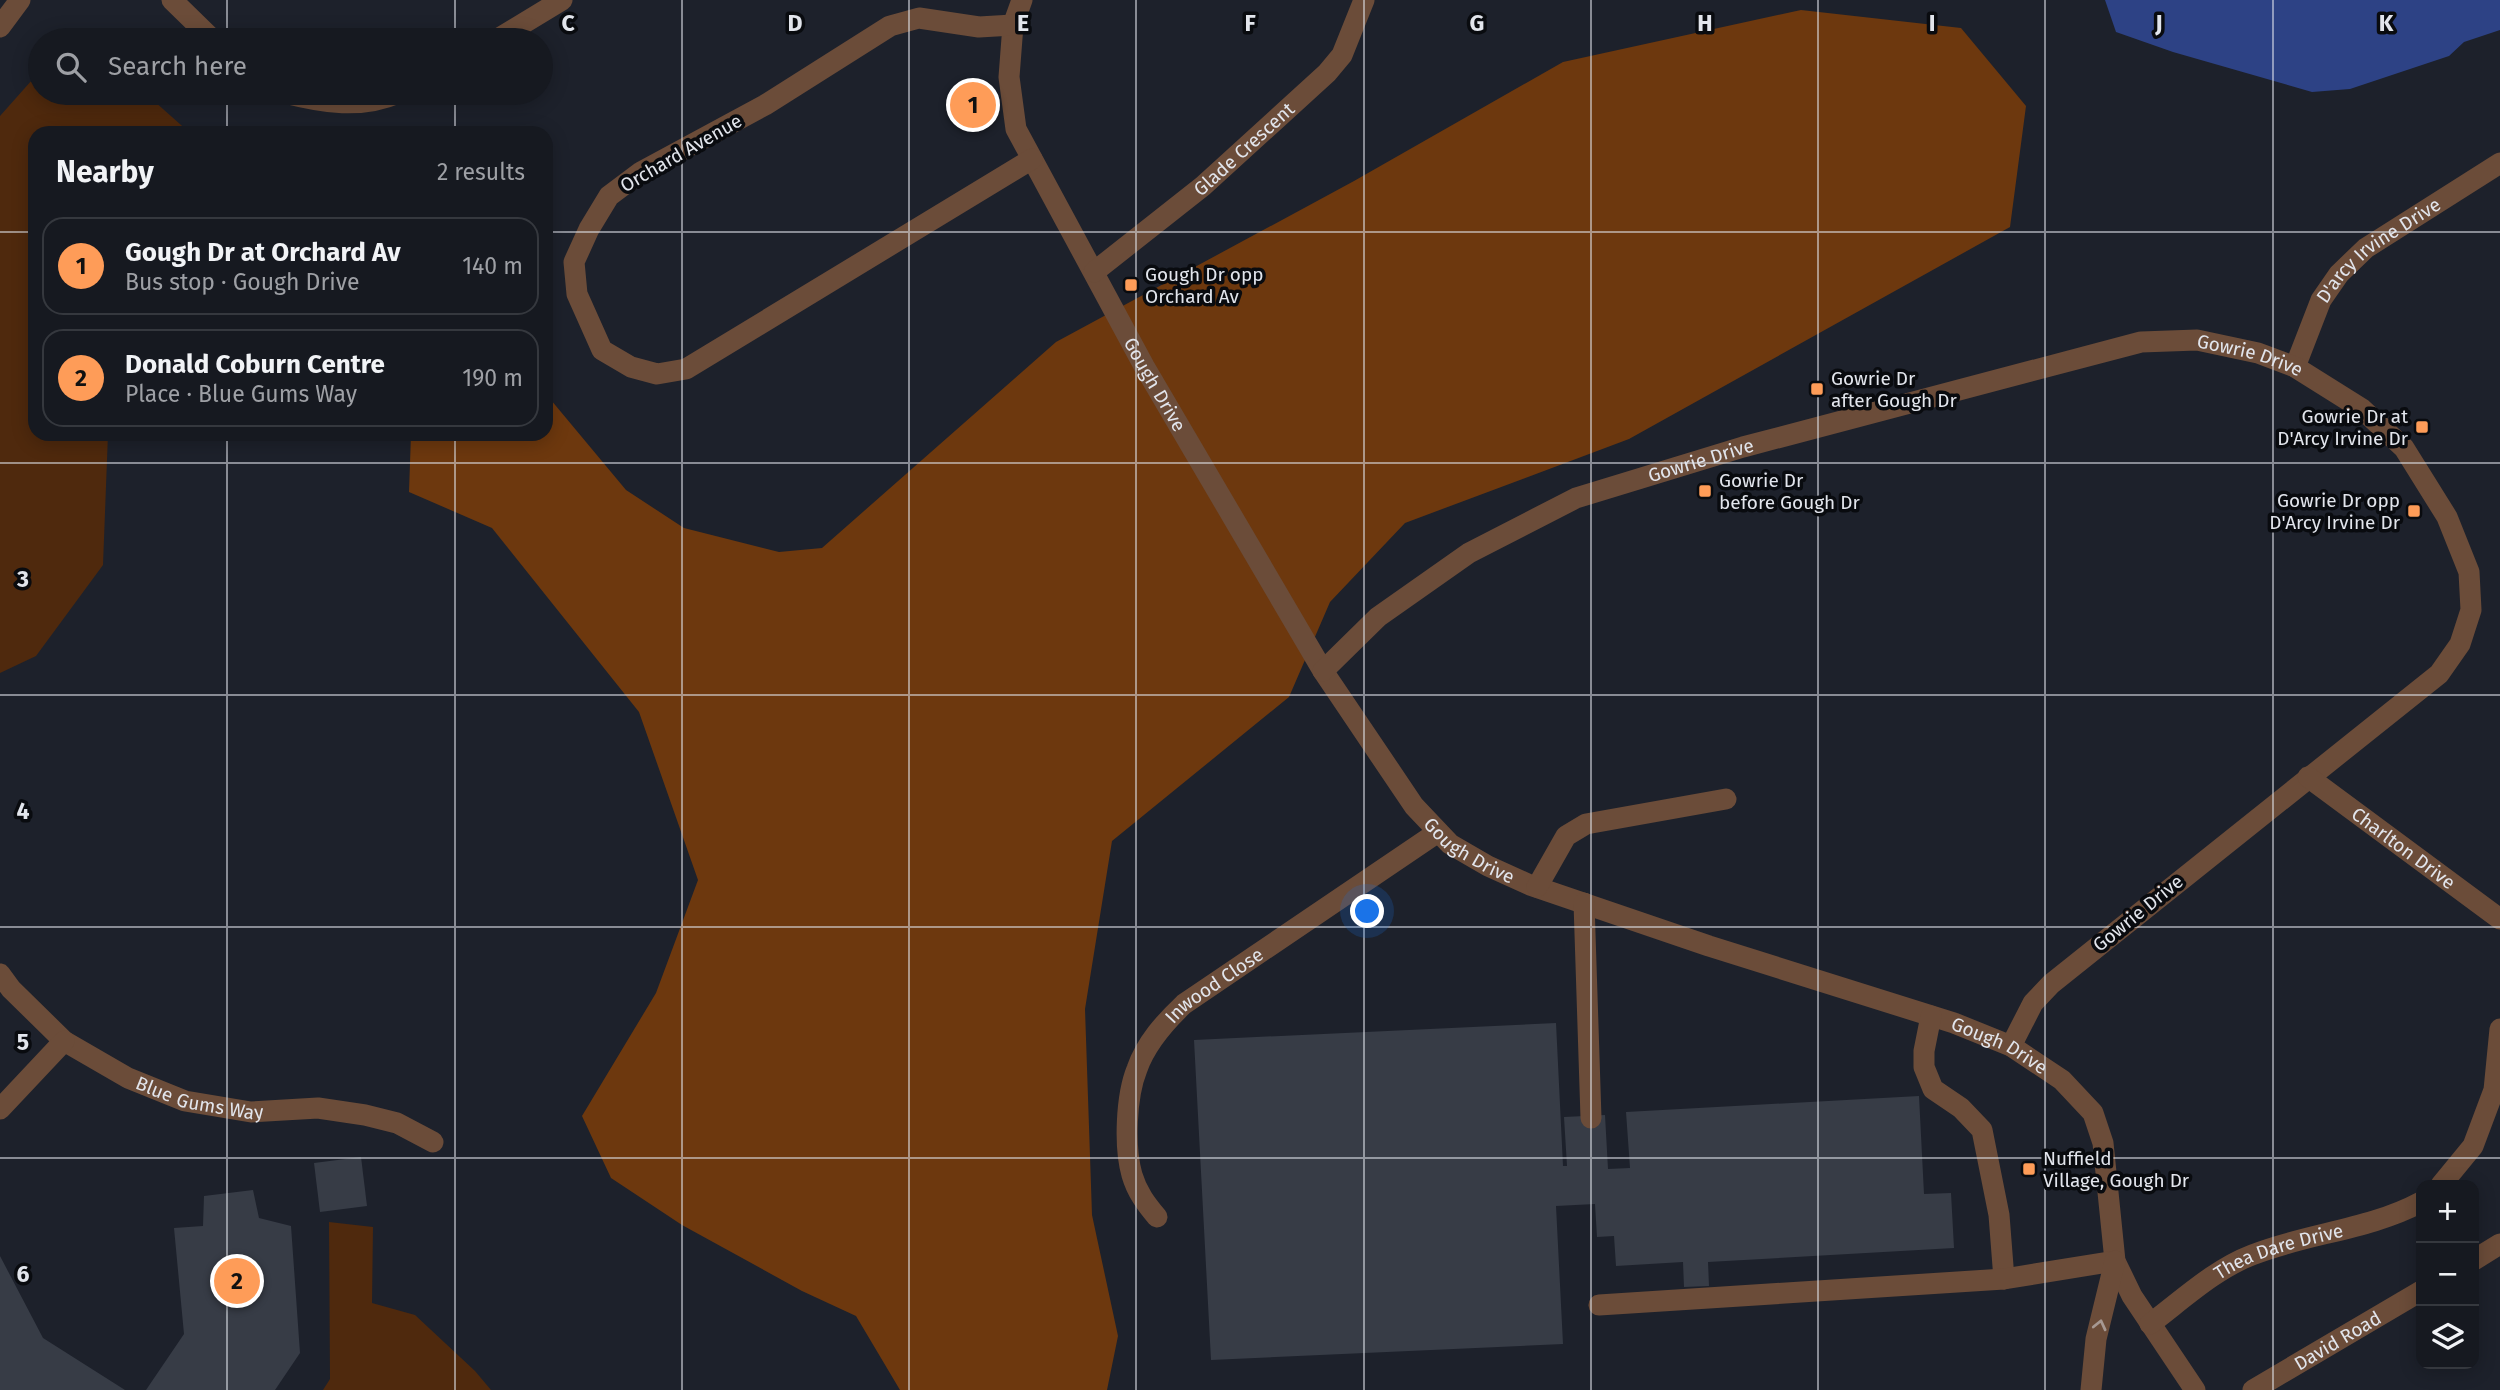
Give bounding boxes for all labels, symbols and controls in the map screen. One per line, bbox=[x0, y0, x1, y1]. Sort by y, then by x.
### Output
text: C bbox=[561, 9, 575, 37]
text: D bbox=[788, 9, 803, 37]
text: E bbox=[1017, 9, 1029, 37]
text: F bbox=[1244, 9, 1256, 37]
text: G bbox=[1470, 9, 1484, 37]
text: H bbox=[1697, 9, 1713, 37]
text: I bbox=[1929, 9, 1935, 37]
text: J bbox=[2154, 9, 2163, 37]
text: K bbox=[2379, 9, 2394, 37]
search box bbox=[28, 28, 553, 105]
icon: search bbox=[52, 48, 90, 86]
text: Search here bbox=[108, 51, 247, 82]
pin: 1 bbox=[950, 79, 996, 131]
street label: Glade Crescent bbox=[1189, 97, 1299, 201]
street label: Orchard Avenue bbox=[616, 109, 746, 197]
text: Nearby bbox=[56, 154, 154, 190]
text: 2 results bbox=[437, 158, 525, 186]
street label: D'arcy Irvine Drive bbox=[2311, 192, 2445, 307]
text: Gough Dr at Orchard Av bbox=[125, 237, 401, 268]
text: 1 bbox=[76, 252, 86, 280]
text: 140 m bbox=[462, 252, 523, 280]
place label: Gough Dr opp Orchard Av bbox=[1145, 263, 1263, 308]
text: Bus stop · Gough Drive bbox=[125, 268, 360, 296]
marker: Gough Dr opp Orchard Av bbox=[1123, 277, 1139, 293]
street label: Gowrie Drive bbox=[2195, 329, 2308, 381]
street label: Gough Drive bbox=[1119, 333, 1191, 436]
text: Donald Coburn Centre bbox=[125, 349, 385, 380]
text: 2 bbox=[75, 364, 87, 392]
text: 190 m bbox=[462, 364, 523, 392]
place label: Gowrie Dr after Gough Dr bbox=[1831, 367, 1957, 412]
text: Place · Blue Gums Way bbox=[125, 380, 357, 408]
marker: Gowrie Dr after Gough Dr bbox=[1809, 381, 1825, 397]
place label: Gowrie Dr at D'Arcy Irvine Dr bbox=[2277, 405, 2409, 450]
marker: Gowrie Dr at D'Arcy Irvine Dr bbox=[2414, 419, 2430, 435]
street label: Gowrie Drive bbox=[1645, 433, 1756, 487]
place label: Gowrie Dr before Gough Dr bbox=[1719, 469, 1860, 514]
marker: Gowrie Dr before Gough Dr bbox=[1697, 483, 1713, 499]
place label: Gowrie Dr opp D'Arcy Irvine Dr bbox=[2269, 489, 2401, 534]
marker: Gowrie Dr opp D'Arcy Irvine Dr bbox=[2406, 503, 2422, 519]
text: 3 bbox=[16, 565, 29, 593]
text: 4 bbox=[17, 797, 30, 825]
street label: Charlton Drive bbox=[2347, 802, 2460, 894]
street label: Gough Drive bbox=[1419, 812, 1518, 888]
street label: Gowrie Drive bbox=[2088, 870, 2188, 956]
your location bbox=[1350, 894, 1384, 928]
street label: Inwood Close bbox=[1160, 942, 1267, 1028]
street label: Gough Drive bbox=[1948, 1012, 2052, 1079]
text: 5 bbox=[17, 1028, 29, 1056]
street label: Blue Gums Way bbox=[133, 1071, 265, 1124]
place label: Nuffield Village, Gough Dr bbox=[2043, 1147, 2190, 1192]
marker: Nuffield Village, Gough Dr bbox=[2021, 1161, 2037, 1177]
map controls bbox=[2416, 1180, 2479, 1369]
button: + bbox=[2416, 1180, 2479, 1243]
street label: Thea Dare Drive bbox=[2209, 1218, 2345, 1284]
button: − bbox=[2416, 1243, 2479, 1306]
pin: 2 bbox=[214, 1255, 260, 1307]
text: 6 bbox=[17, 1260, 30, 1288]
street label: David Road bbox=[2290, 1306, 2385, 1375]
button: layers bbox=[2416, 1306, 2479, 1369]
one-way arrow bbox=[2091, 1319, 2106, 1331]

